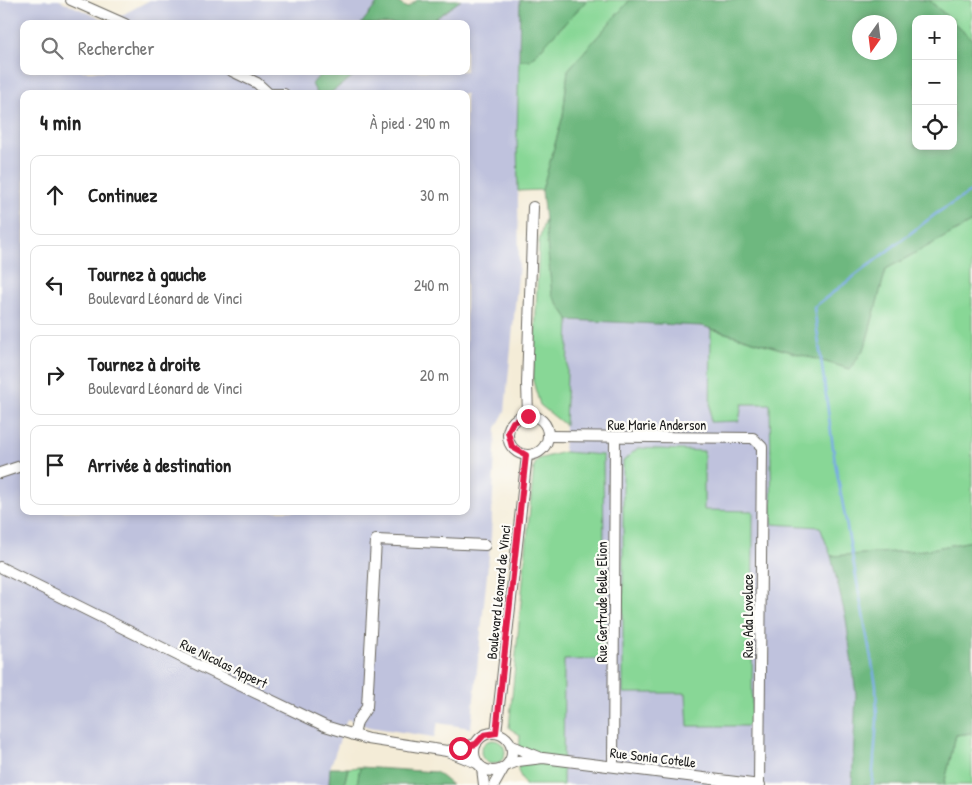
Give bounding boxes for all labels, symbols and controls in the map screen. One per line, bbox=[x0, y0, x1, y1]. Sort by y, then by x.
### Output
north arrow bbox=[852, 15, 897, 60]
map controls bbox=[912, 15, 957, 150]
button: + bbox=[912, 15, 957, 60]
search box bbox=[20, 20, 470, 75]
icon: search bbox=[38, 34, 66, 62]
text: Rechercher bbox=[78, 35, 155, 61]
button: − bbox=[912, 60, 957, 105]
button: locate bbox=[912, 105, 957, 150]
text: 4 min bbox=[40, 108, 81, 137]
text: À pied · 290 m bbox=[370, 112, 450, 134]
icon: ahead bbox=[41, 181, 69, 209]
text: Continuez bbox=[88, 182, 157, 208]
text: 30 m bbox=[420, 184, 449, 206]
text: Tournez à gauche bbox=[88, 261, 206, 287]
icon: left bbox=[41, 271, 69, 299]
text: 240 m bbox=[414, 274, 449, 296]
text: Boulevard Léonard de Vinci bbox=[88, 287, 243, 309]
text: Tournez à droite bbox=[88, 351, 201, 377]
icon: right bbox=[41, 361, 69, 389]
text: 20 m bbox=[420, 364, 449, 386]
text: Boulevard Léonard de Vinci bbox=[88, 377, 243, 399]
route end bbox=[517, 405, 540, 428]
street label: Rue Marie Anderson bbox=[608, 415, 706, 434]
icon: arrive bbox=[41, 451, 69, 479]
text: Arrivée à destination bbox=[88, 452, 231, 478]
street label: Boulevard Léonard de Vinci bbox=[481, 524, 515, 660]
street label: Rue Gertrude Belle Elion bbox=[592, 541, 611, 663]
street label: Rue Ada Lovelace bbox=[738, 574, 757, 658]
street label: Rue Nicolas Appert bbox=[177, 634, 271, 693]
route start bbox=[449, 737, 472, 760]
street label: Rue Sonia Cotelle bbox=[609, 742, 697, 772]

